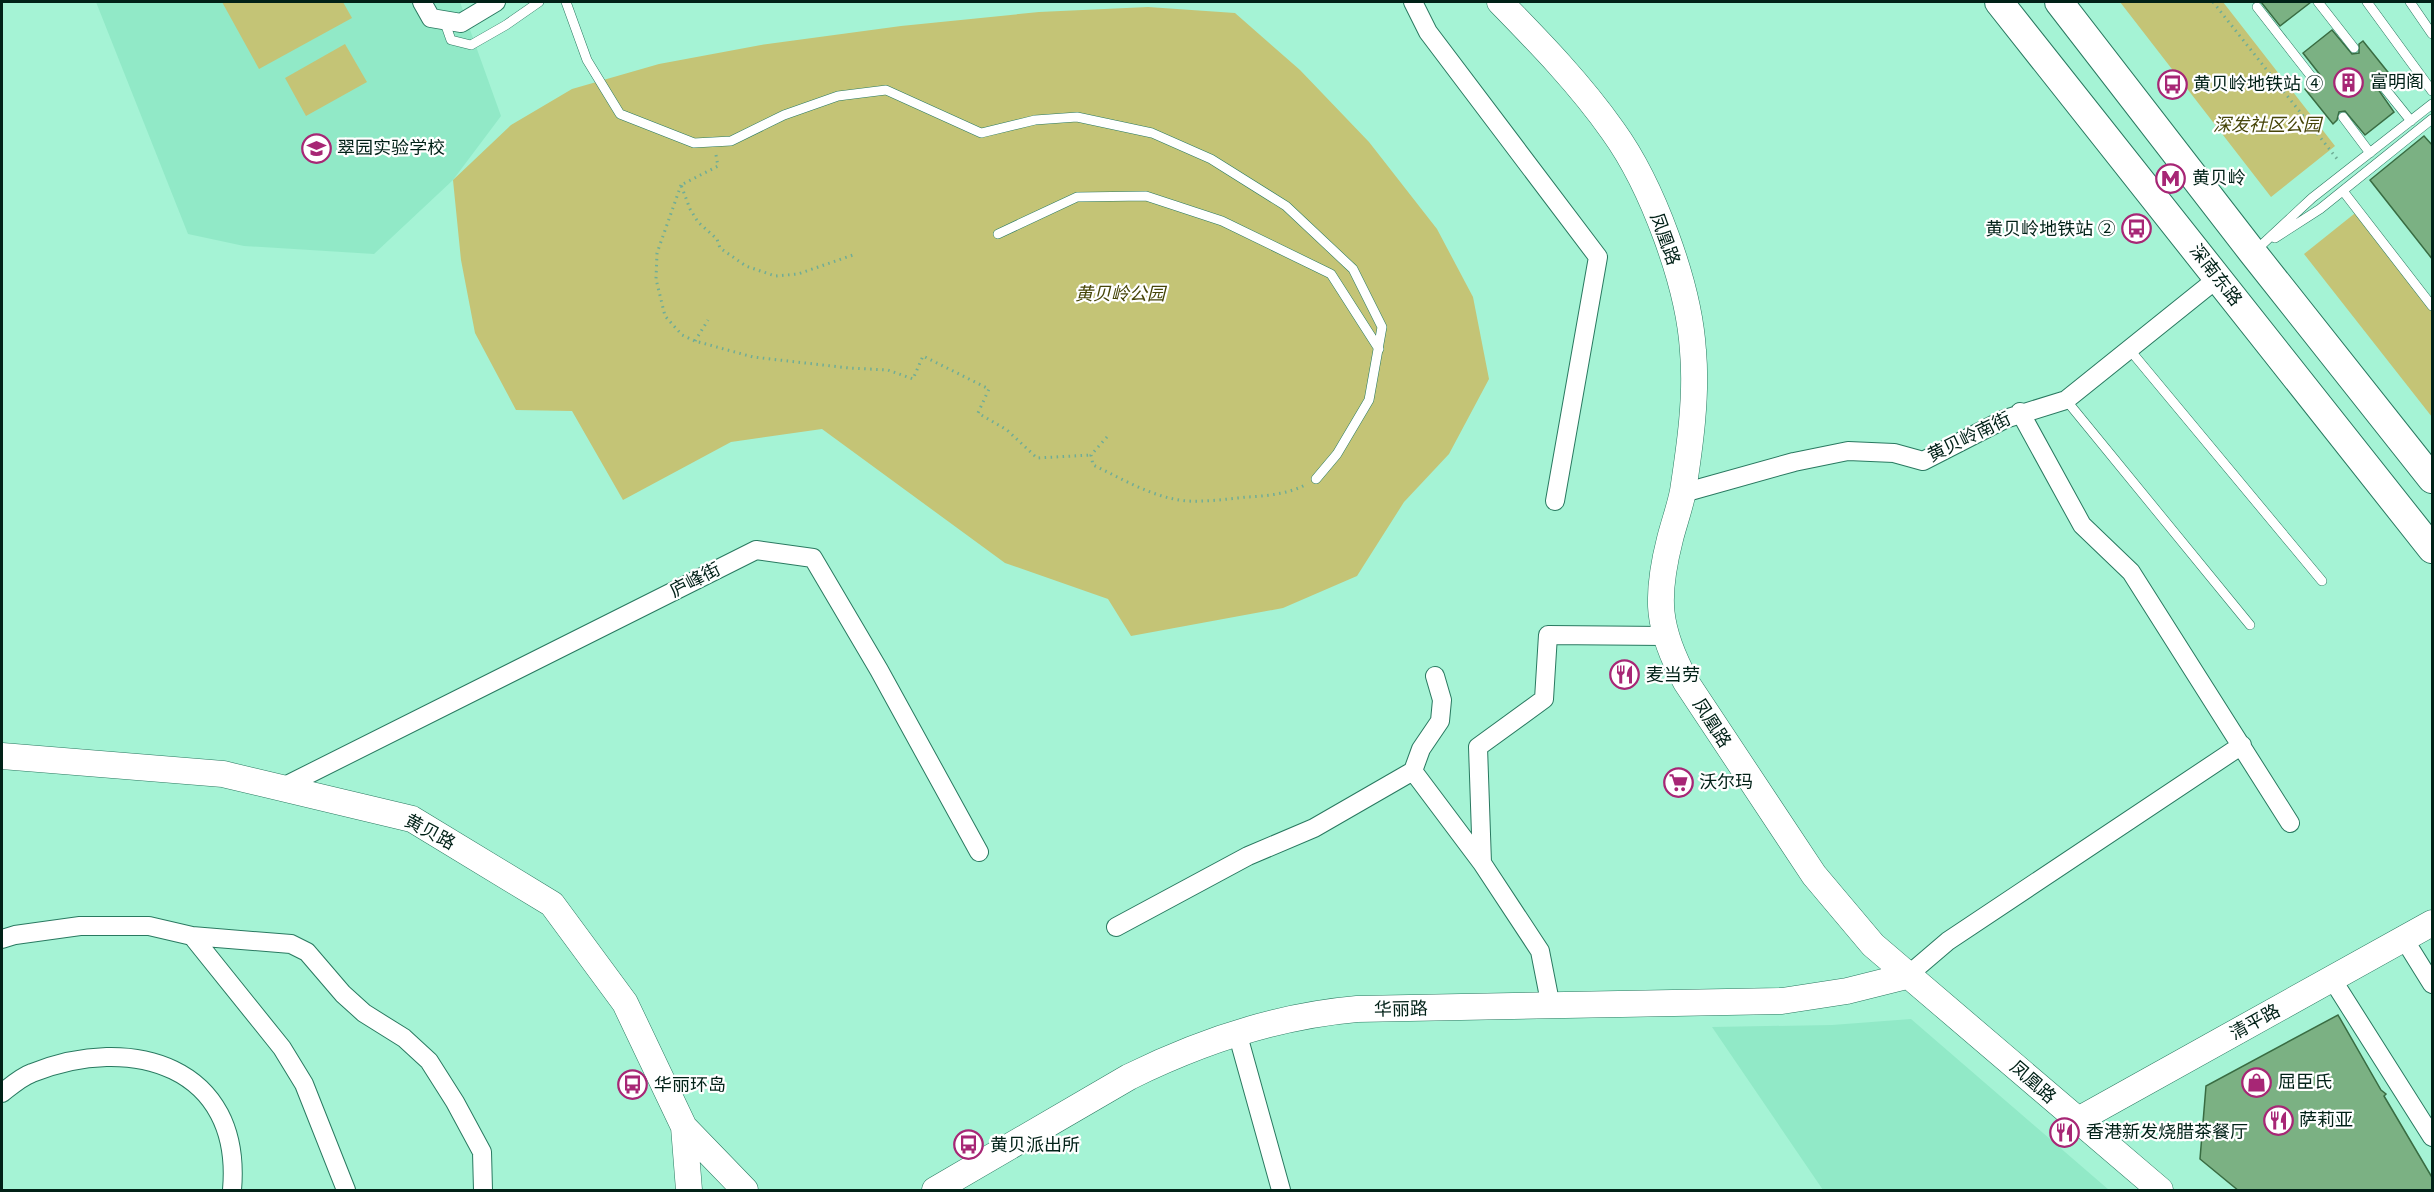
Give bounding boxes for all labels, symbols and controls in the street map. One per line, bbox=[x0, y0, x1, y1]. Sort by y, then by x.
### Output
building icon: 富明阁 bbox=[2333, 66, 2365, 98]
bus stop icon: 黄贝岭地铁站 ④ bbox=[2156, 68, 2188, 100]
place label: 富明阁 bbox=[2370, 70, 2424, 93]
place label: 黄贝岭地铁站 ④ bbox=[2193, 72, 2324, 95]
park label: 深发社区公园 bbox=[2213, 113, 2324, 136]
school or university icon: 翠园实验学校 bbox=[300, 132, 332, 164]
place label: 翠园实验学校 bbox=[337, 136, 445, 159]
metro station icon: 黄贝岭 bbox=[2155, 162, 2187, 194]
place label: 黄贝岭 bbox=[2192, 166, 2246, 189]
street label: 凤凰路 bbox=[1645, 210, 1686, 268]
bus stop icon: 黄贝岭地铁站 ② bbox=[2121, 213, 2153, 245]
place label: 黄贝岭地铁站 ② bbox=[1985, 217, 2116, 240]
street label: 深南东路 bbox=[2185, 239, 2248, 310]
park label: 黄贝岭公园 bbox=[1075, 282, 1168, 305]
street label: 黄贝岭南街 bbox=[1923, 406, 2014, 467]
street label: 庐峰街 bbox=[665, 557, 724, 602]
restaurant icon: 麦当劳 bbox=[1609, 659, 1641, 691]
place label: 麦当劳 bbox=[1646, 663, 1700, 686]
street label: 凤凰路 bbox=[1688, 694, 1737, 752]
supermarket icon: 沃尔玛 bbox=[1662, 766, 1694, 798]
place label: 沃尔玛 bbox=[1699, 770, 1753, 793]
street label: 黄贝路 bbox=[401, 809, 459, 854]
street label: 华丽路 bbox=[1374, 997, 1428, 1020]
street label: 清平路 bbox=[2226, 998, 2284, 1045]
street label: 凤凰路 bbox=[2005, 1055, 2061, 1108]
shop icon: 屈臣氏 bbox=[2241, 1066, 2273, 1098]
bus stop icon: 华丽环岛 bbox=[617, 1069, 649, 1101]
place label: 屈臣氏 bbox=[2278, 1070, 2332, 1093]
place label: 华丽环岛 bbox=[654, 1073, 726, 1096]
restaurant icon: 萨莉亚 bbox=[2262, 1104, 2294, 1136]
place label: 萨莉亚 bbox=[2299, 1108, 2353, 1131]
restaurant icon: 香港新发烧腊茶餐厅 bbox=[2049, 1116, 2081, 1148]
place label: 香港新发烧腊茶餐厅 bbox=[2086, 1120, 2248, 1143]
bus stop icon: 黄贝派出所 bbox=[953, 1129, 985, 1161]
place label: 黄贝派出所 bbox=[990, 1133, 1080, 1156]

